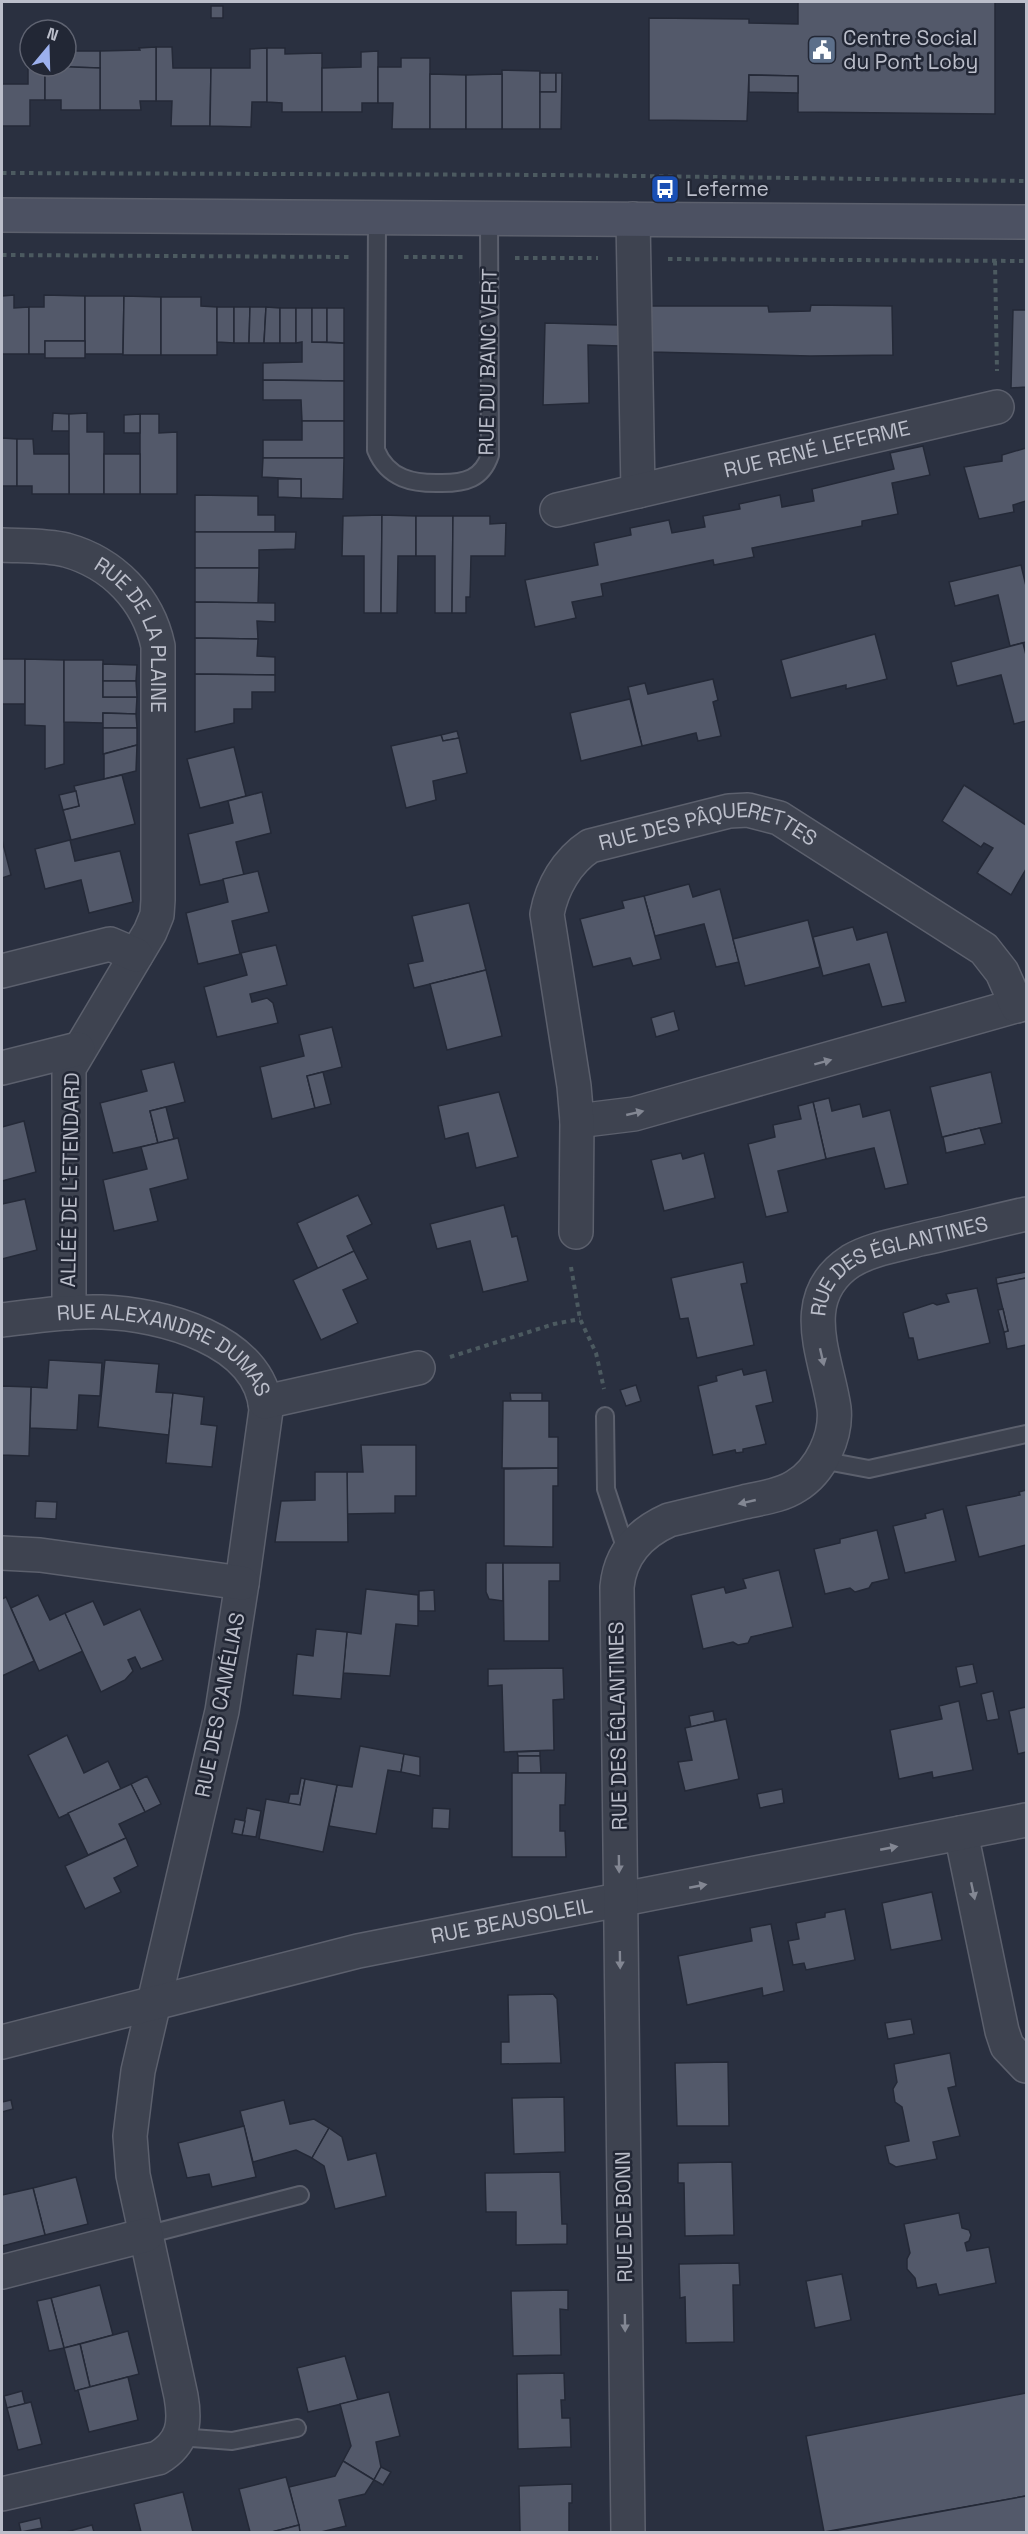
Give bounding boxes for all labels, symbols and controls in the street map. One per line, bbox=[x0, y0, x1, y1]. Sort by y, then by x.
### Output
north arrow bbox=[18, 18, 78, 78]
text: N bbox=[44, 23, 61, 46]
place label: Centre Social du Pont Loby bbox=[843, 24, 978, 75]
public building icon: Centre Social du Pont Loby bbox=[806, 34, 838, 66]
bus stop icon: Leferme bbox=[649, 173, 681, 205]
place label: Leferme bbox=[686, 175, 769, 202]
street label: RUE DU BANC VERT bbox=[472, 268, 503, 456]
street label: RUE RENÉ LEFERME bbox=[721, 414, 913, 484]
street label: RUE DE LA PLAINE bbox=[89, 550, 172, 713]
text: RUE DES PÂQUERETTES bbox=[596, 796, 822, 856]
street label: RUE DES PÂQUERETTES bbox=[593, 833, 821, 859]
one-way arrow bbox=[814, 1057, 832, 1066]
street label: ALLÉE DE L'ETENDARD bbox=[54, 1072, 85, 1288]
one-way arrow bbox=[625, 1108, 644, 1117]
street label: RUE DES ÉGLANTINES bbox=[804, 1209, 991, 1318]
street label: RUE ALEXANDRE DUMAS bbox=[56, 1298, 277, 1400]
one-way arrow bbox=[817, 1348, 827, 1366]
one-way arrow bbox=[738, 1497, 756, 1507]
street label: RUE DES CAMÉLIAS bbox=[188, 1610, 251, 1800]
street label: RUE DES ÉGLANTINES bbox=[602, 1621, 633, 1831]
one-way arrow bbox=[880, 1843, 899, 1852]
one-way arrow bbox=[614, 1854, 624, 1873]
one-way arrow bbox=[688, 1881, 707, 1890]
one-way arrow bbox=[969, 1881, 978, 1900]
street label: RUE BEAUSOLEIL bbox=[428, 1891, 595, 1949]
one-way arrow bbox=[616, 1950, 625, 1969]
street label: RUE DE BONN bbox=[609, 2151, 638, 2283]
one-way arrow bbox=[620, 2313, 630, 2332]

